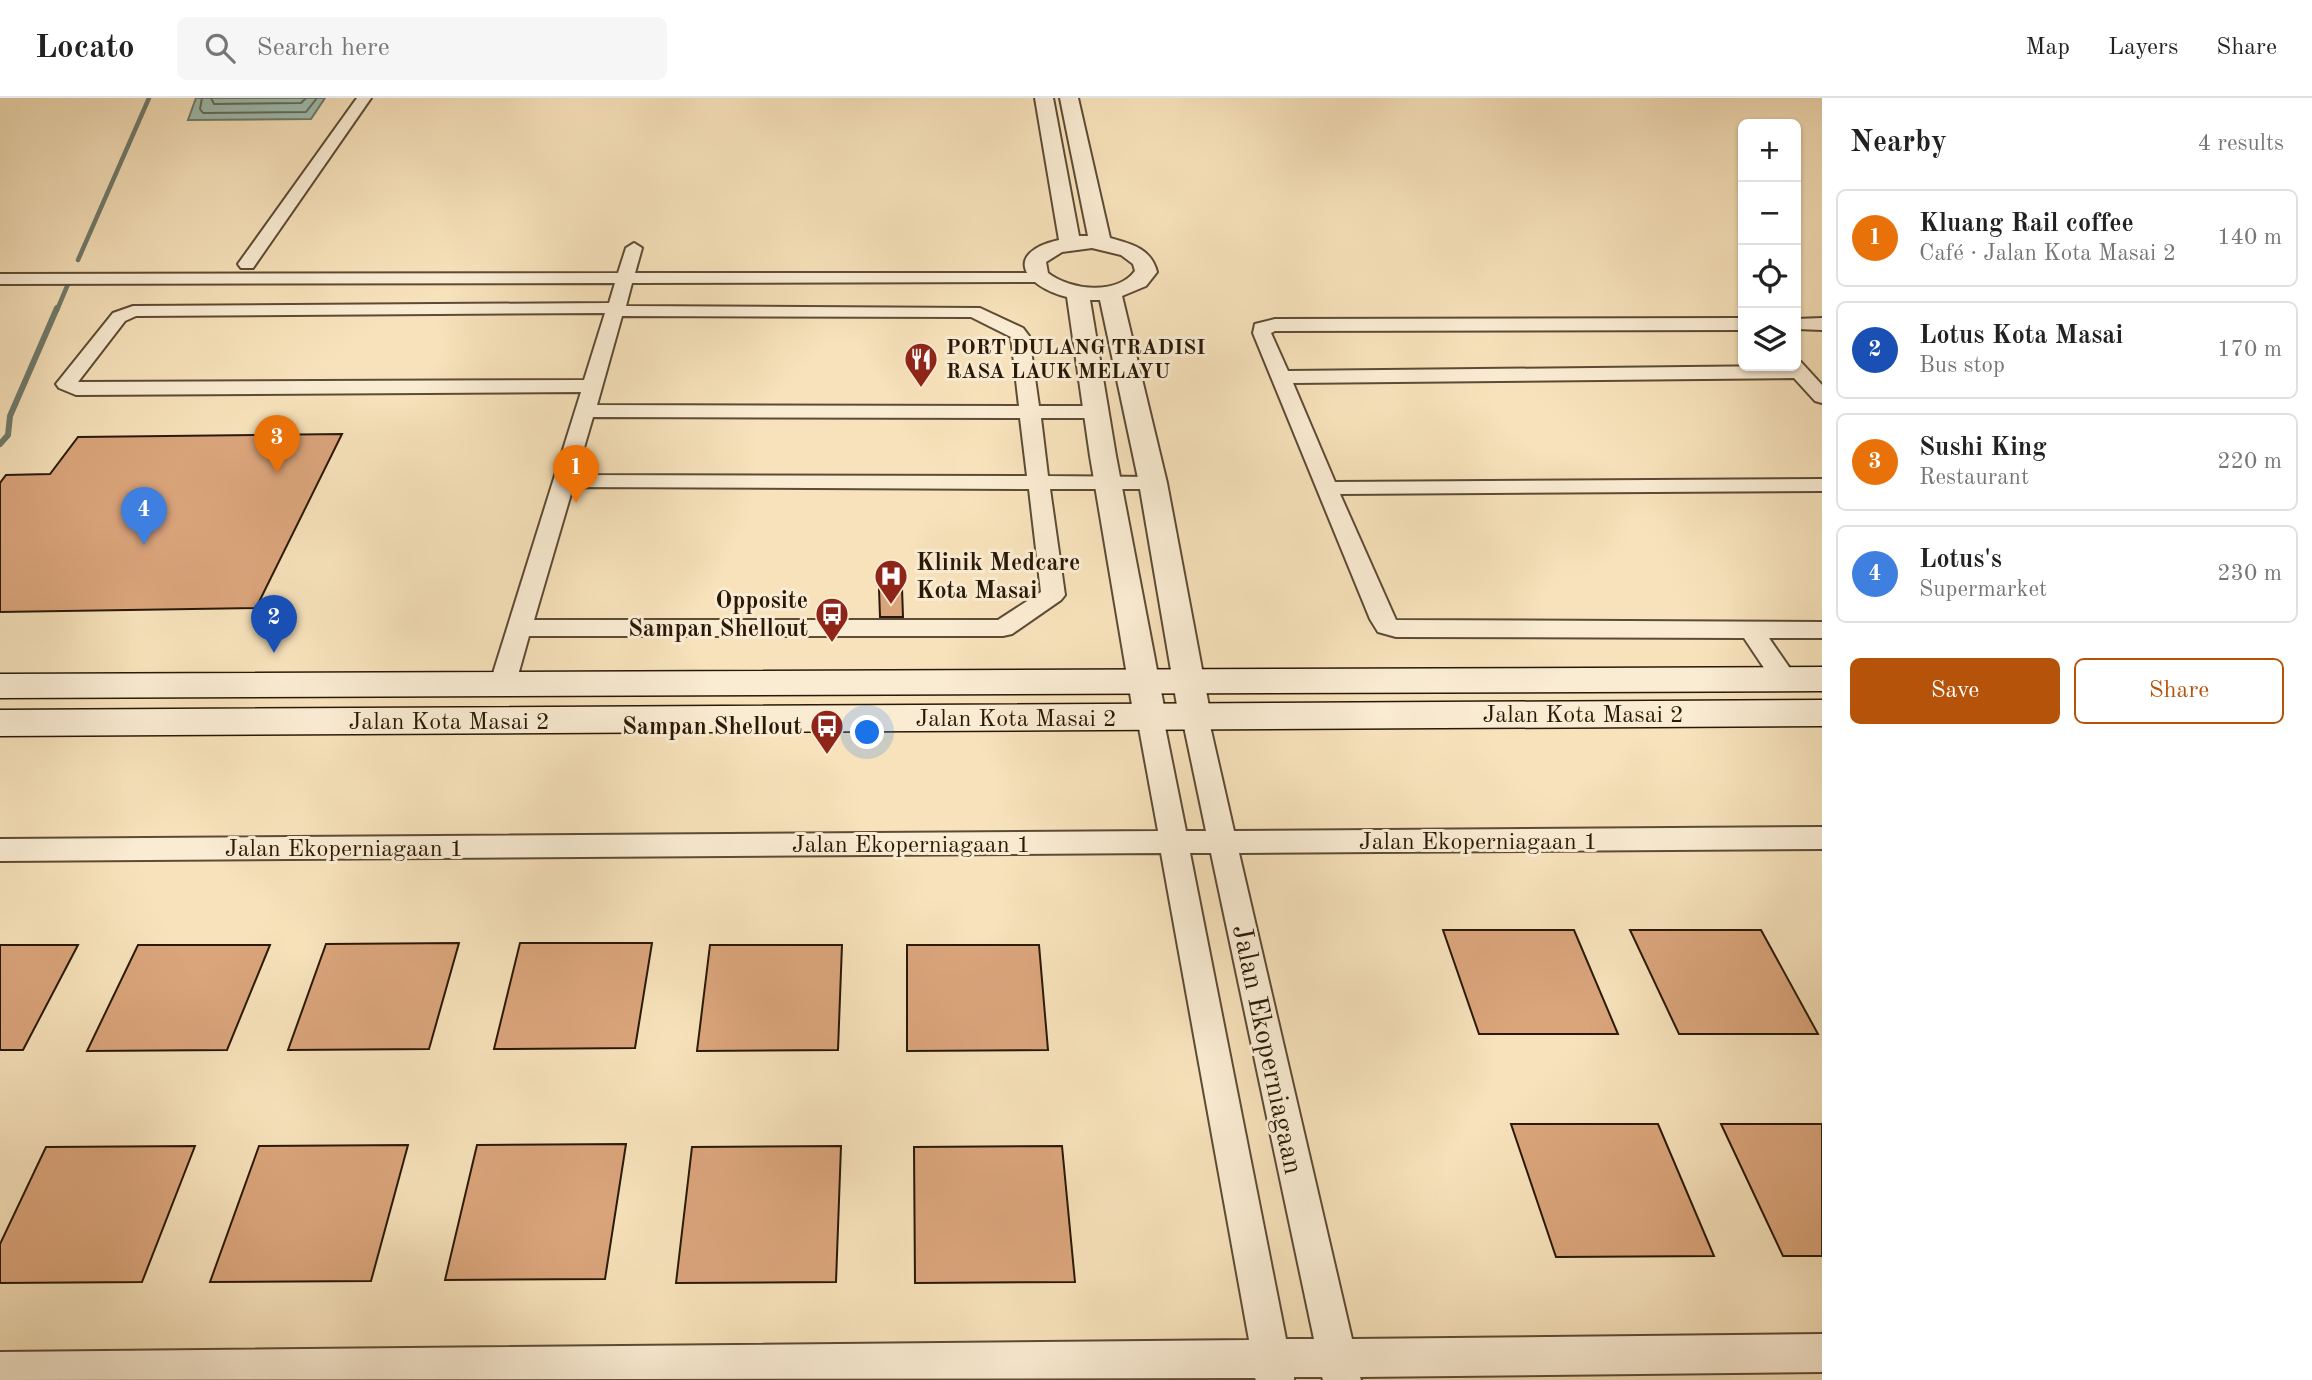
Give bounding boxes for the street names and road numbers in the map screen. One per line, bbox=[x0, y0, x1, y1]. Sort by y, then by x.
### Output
street label: Jalan Kota Masai 2 bbox=[1482, 704, 1684, 728]
street label: Jalan Kota Masai 2 bbox=[915, 708, 1117, 732]
street label: Jalan Kota Masai 2 bbox=[348, 711, 550, 735]
street label: Jalan Ekoperniagaan 1 bbox=[1359, 831, 1597, 855]
street label: Jalan Ekoperniagaan 1 bbox=[792, 834, 1030, 858]
street label: Jalan Ekoperniagaan 1 bbox=[225, 838, 463, 862]
street label: Jalan Ekoperniagaan bbox=[1226, 922, 1306, 1177]

